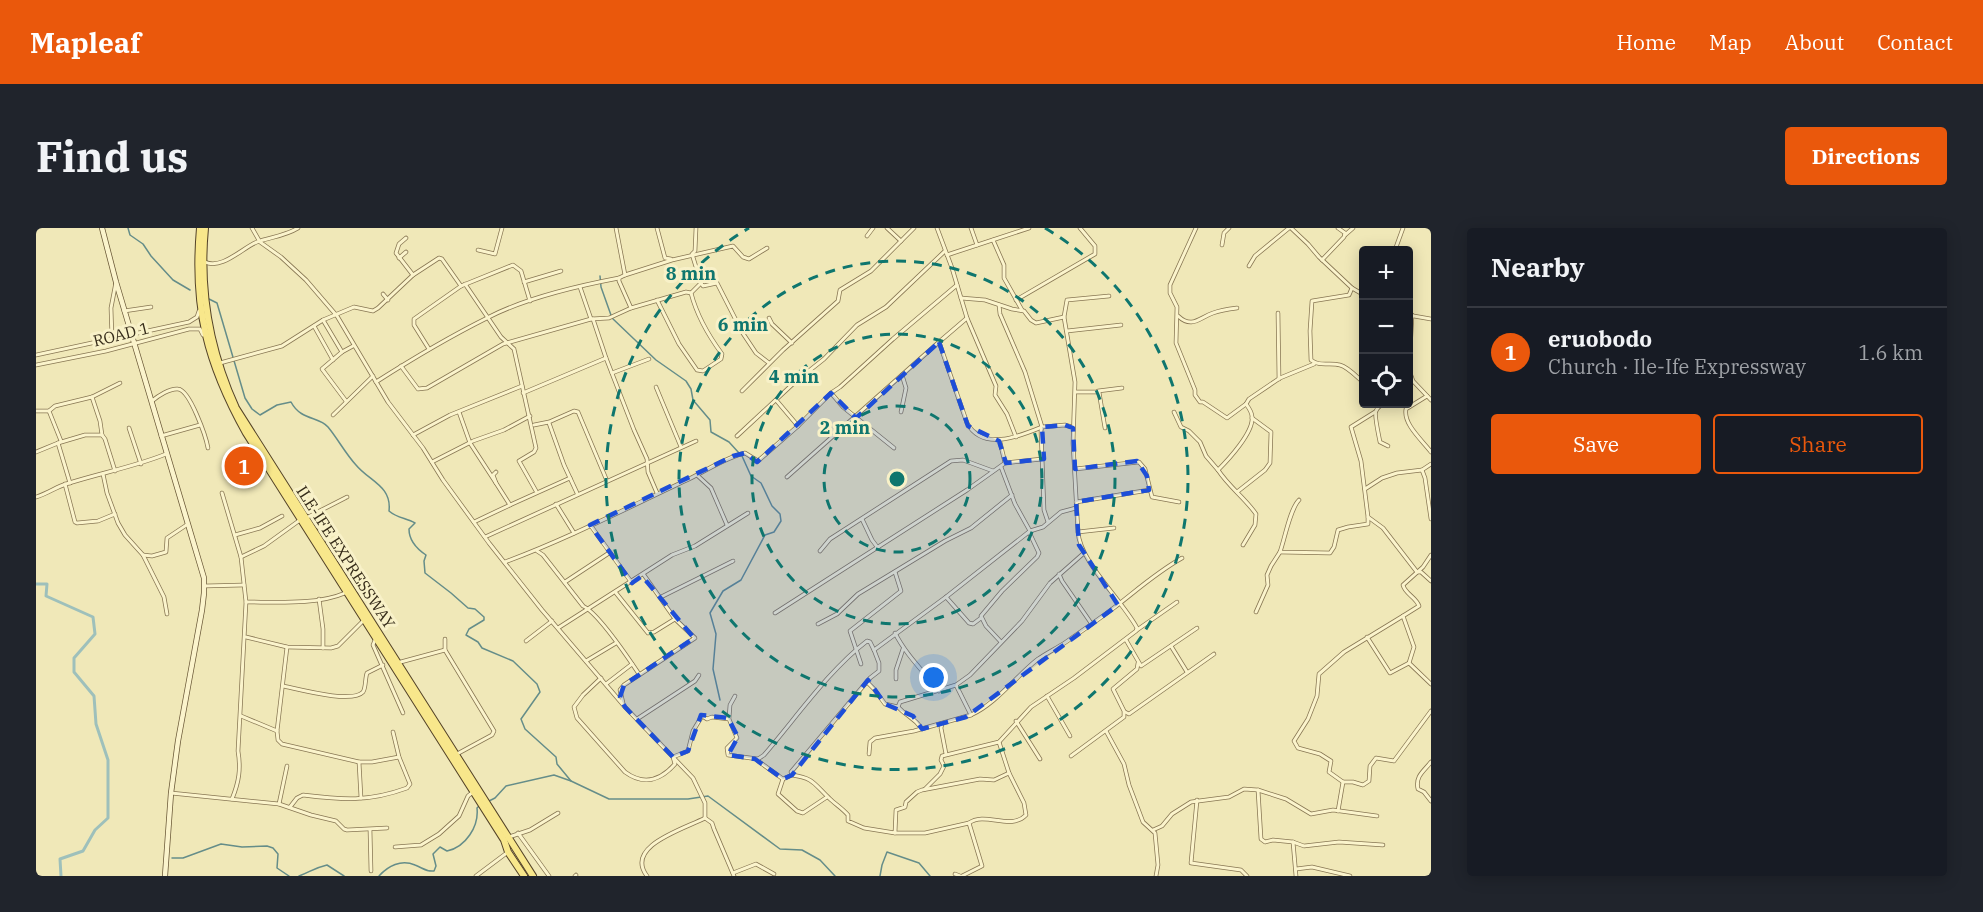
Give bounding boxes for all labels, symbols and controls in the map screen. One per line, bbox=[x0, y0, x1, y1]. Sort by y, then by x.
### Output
text: Mapleaf bbox=[30, 24, 141, 61]
text: Home bbox=[1616, 28, 1676, 56]
text: Map bbox=[1709, 28, 1752, 56]
text: About bbox=[1785, 28, 1844, 56]
text: Contact bbox=[1877, 28, 1953, 56]
button: Directions bbox=[1785, 127, 1947, 185]
text: Find us bbox=[36, 129, 188, 184]
map controls bbox=[1359, 246, 1413, 408]
button: + bbox=[1359, 246, 1413, 300]
text: Nearby bbox=[1491, 250, 1585, 284]
text: 8 min bbox=[666, 262, 716, 285]
button: − bbox=[1359, 300, 1413, 354]
text: 6 min bbox=[718, 313, 768, 336]
street label: ROAD 1 bbox=[91, 317, 151, 351]
text: eruobodo bbox=[1548, 324, 1652, 353]
text: 1 bbox=[1505, 339, 1517, 366]
text: 1.6 km bbox=[1858, 339, 1923, 366]
text: Church · Ile-Ife Expressway bbox=[1548, 353, 1806, 380]
button: locate bbox=[1359, 354, 1413, 408]
text: 4 min bbox=[769, 365, 819, 388]
button: Save bbox=[1491, 414, 1701, 474]
button: Share bbox=[1713, 414, 1923, 474]
text: 2 min bbox=[820, 416, 870, 439]
pin: 1 bbox=[224, 444, 264, 488]
centre of rings bbox=[887, 469, 907, 489]
street label: ILE-IFE EXPRESSWAY bbox=[292, 482, 400, 632]
your location bbox=[919, 663, 948, 692]

